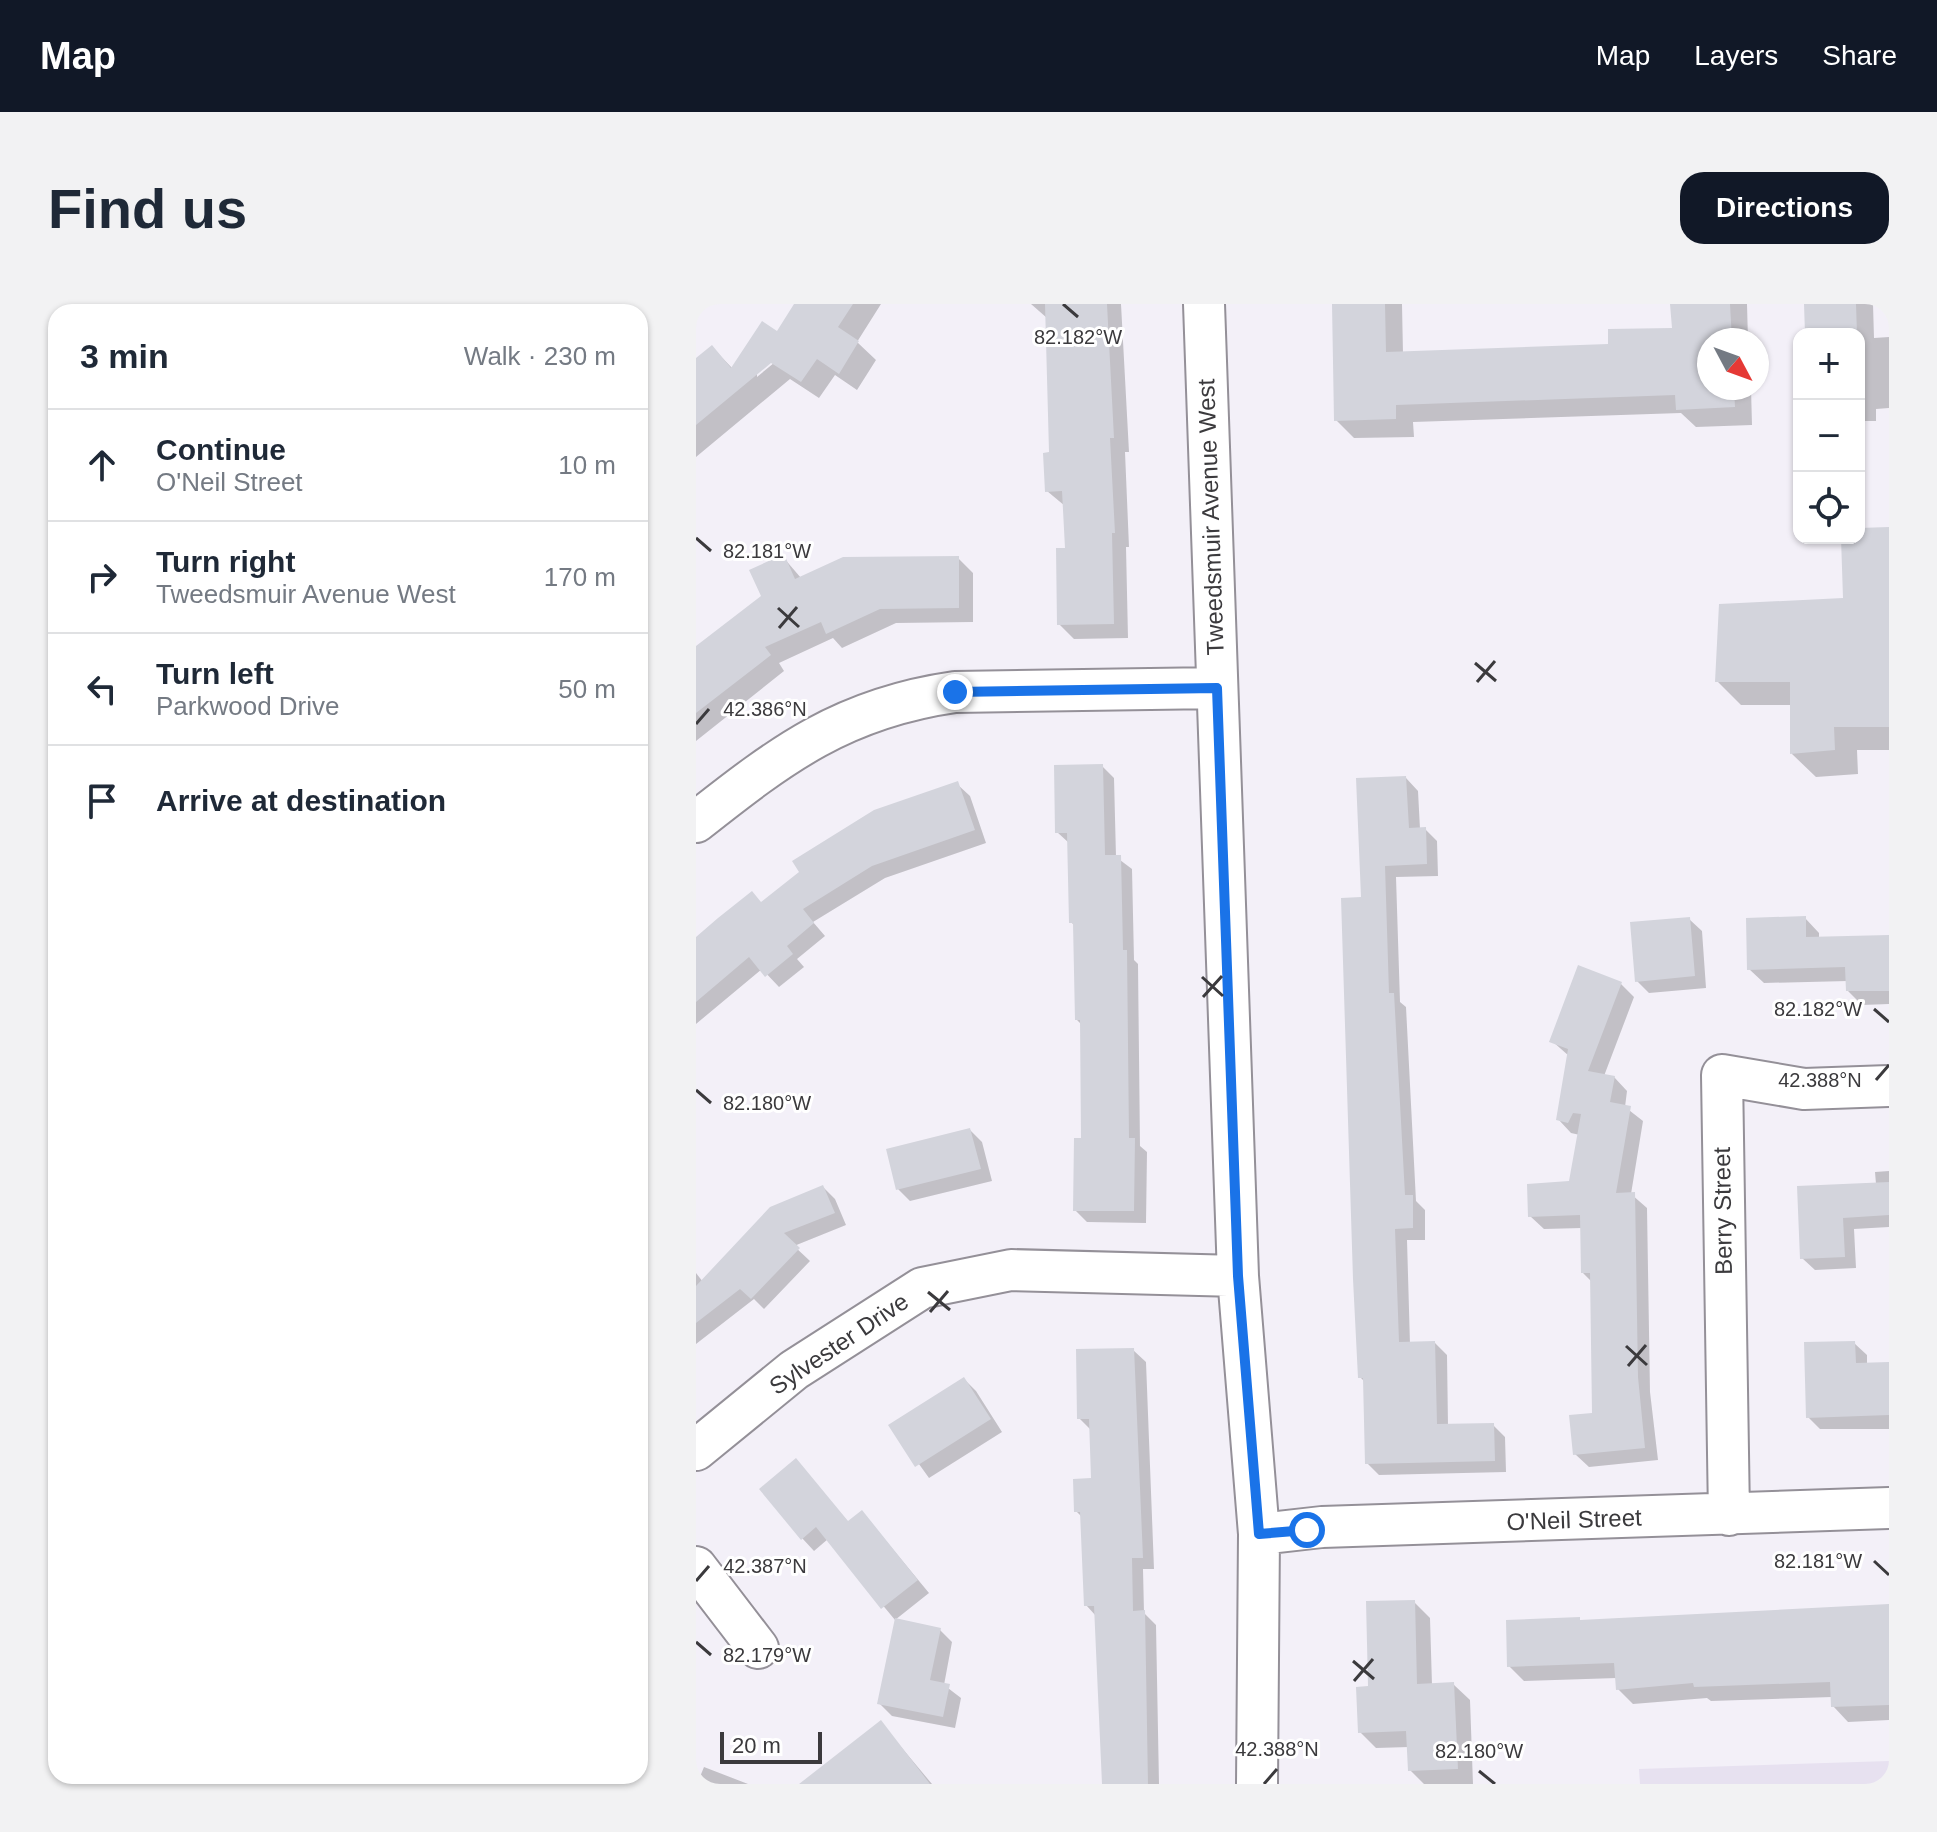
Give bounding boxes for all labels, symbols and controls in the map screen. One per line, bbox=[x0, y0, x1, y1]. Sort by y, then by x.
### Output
text: Map bbox=[40, 35, 116, 77]
text: Map bbox=[1596, 40, 1650, 71]
text: Layers bbox=[1694, 40, 1778, 71]
text: Share bbox=[1822, 40, 1897, 71]
button: Directions bbox=[1680, 172, 1889, 244]
text: Find us bbox=[48, 177, 247, 240]
text: 82.182°W bbox=[1034, 326, 1122, 348]
north arrow bbox=[1697, 328, 1769, 400]
map controls bbox=[1793, 328, 1865, 544]
button: + bbox=[1793, 328, 1865, 400]
text: 3 min bbox=[80, 337, 169, 375]
text: Walk · 230 m bbox=[464, 341, 616, 371]
street label: Tweedsmuir Avenue West bbox=[1192, 378, 1229, 656]
button: − bbox=[1793, 400, 1865, 472]
text: Continue bbox=[156, 433, 286, 466]
icon: ahead bbox=[80, 443, 124, 487]
text: 10 m bbox=[558, 450, 616, 480]
text: O'Neil Street bbox=[156, 467, 303, 497]
button: locate bbox=[1793, 472, 1865, 544]
text: 82.181°W bbox=[723, 540, 811, 562]
text: Turn right bbox=[156, 545, 295, 578]
icon: right bbox=[80, 555, 124, 599]
text: 170 m bbox=[544, 562, 616, 592]
text: Tweedsmuir Avenue West bbox=[156, 579, 456, 609]
text: Turn left bbox=[156, 657, 274, 690]
icon: left bbox=[80, 667, 124, 711]
text: 50 m bbox=[558, 674, 616, 704]
route end bbox=[937, 674, 973, 710]
text: Parkwood Drive bbox=[156, 691, 340, 721]
text: 42.386°N bbox=[723, 698, 807, 720]
icon: arrive bbox=[80, 779, 124, 823]
text: Arrive at destination bbox=[156, 784, 446, 817]
text: 82.182°W bbox=[1774, 998, 1862, 1020]
text: 42.388°N bbox=[1778, 1069, 1862, 1091]
text: 82.180°W bbox=[723, 1092, 811, 1114]
street label: Berry Street bbox=[1708, 1146, 1737, 1275]
street label: Sylvester Drive bbox=[764, 1287, 913, 1400]
street label: O'Neil Street bbox=[1506, 1504, 1642, 1535]
route start bbox=[1289, 1512, 1325, 1548]
text: 82.181°W bbox=[1774, 1550, 1862, 1572]
text: 42.387°N bbox=[723, 1555, 807, 1577]
text: 82.179°W bbox=[723, 1644, 811, 1666]
scale bar bbox=[720, 1728, 822, 1764]
text: 20 m bbox=[732, 1733, 781, 1758]
text: 42.388°N bbox=[1235, 1738, 1319, 1760]
text: 82.180°W bbox=[1435, 1740, 1523, 1762]

